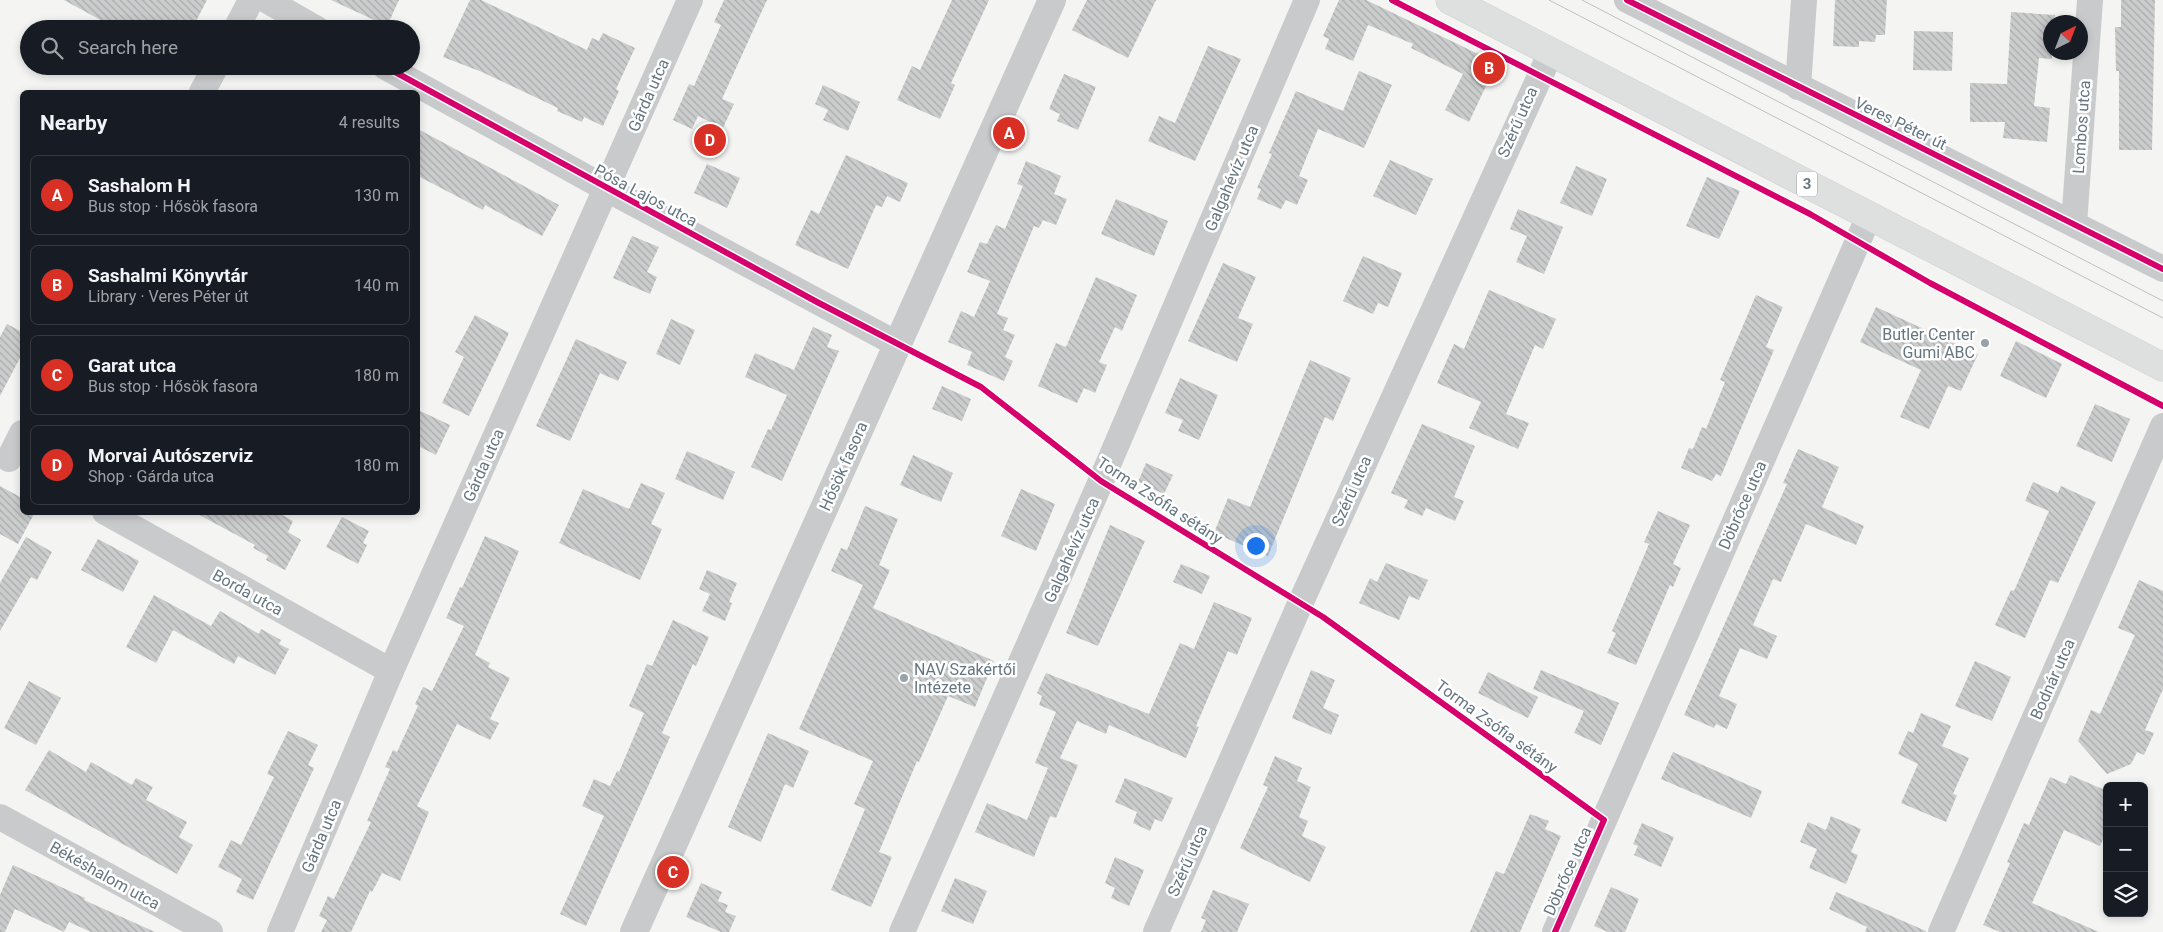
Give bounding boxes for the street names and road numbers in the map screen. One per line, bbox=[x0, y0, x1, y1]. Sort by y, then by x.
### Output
street label: Gárda utca bbox=[624, 56, 673, 135]
street label: Lombos utca bbox=[2069, 80, 2094, 174]
street label: Szérű utca bbox=[1493, 84, 1541, 160]
street label: Veres Péter út bbox=[1852, 93, 1950, 154]
street label: Galgahévíz utca bbox=[1201, 122, 1262, 234]
street label: Pósa Lajos utca bbox=[591, 160, 700, 231]
road number: 3 bbox=[1797, 172, 1817, 196]
street label: Hősök fasora bbox=[815, 419, 872, 514]
street label: Gárda utca bbox=[459, 426, 508, 505]
street label: Torma Zsófia sétány bbox=[1093, 453, 1226, 548]
street label: Szérű utca bbox=[1327, 453, 1375, 529]
street label: Döbrőce utca bbox=[1714, 458, 1770, 552]
street label: Galgahévíz utca bbox=[1040, 495, 1103, 606]
street label: Borda utca bbox=[209, 565, 286, 619]
street label: Bodnár utca bbox=[2026, 636, 2079, 722]
street label: Torma Zsófia sétány bbox=[1432, 676, 1562, 777]
street label: Gárda utca bbox=[298, 797, 345, 876]
street label: Szérű utca bbox=[1163, 823, 1211, 899]
street label: Döbrőce utca bbox=[1539, 824, 1595, 918]
street label: Békéshalom utca bbox=[46, 837, 163, 914]

